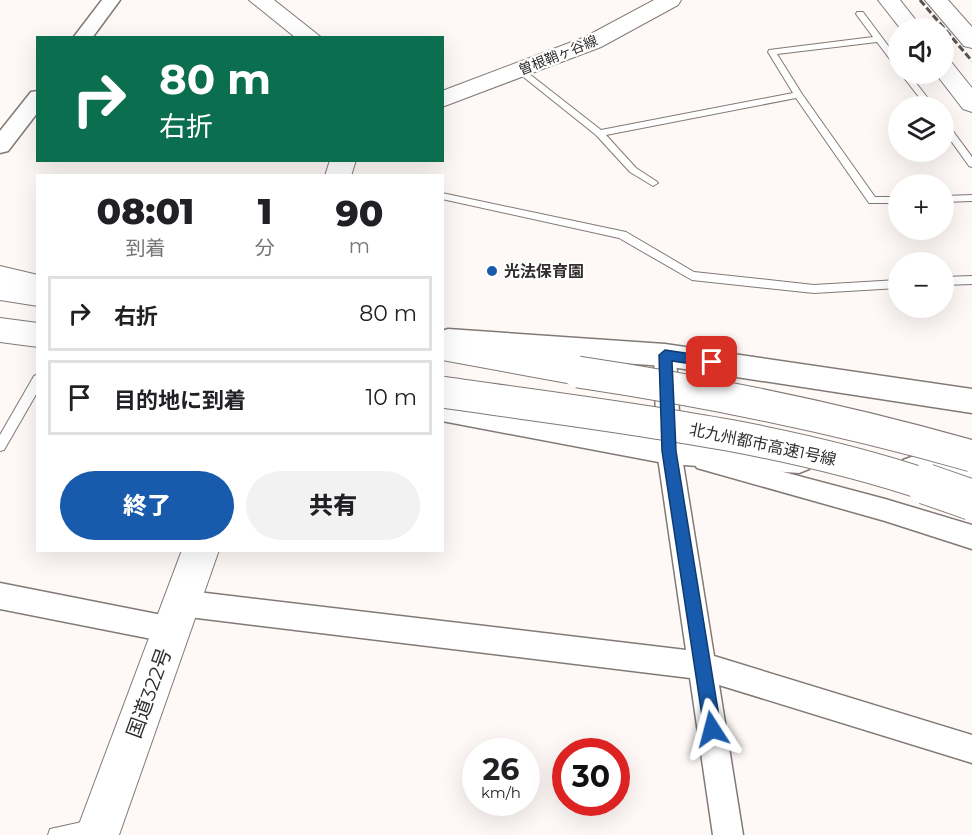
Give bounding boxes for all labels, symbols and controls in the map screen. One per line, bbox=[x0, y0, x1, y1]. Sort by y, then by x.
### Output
map controls bbox=[888, 18, 954, 318]
button: sound bbox=[888, 18, 954, 84]
street label: 曽根鞘ヶ谷線 bbox=[516, 31, 600, 79]
text: 80 m bbox=[159, 53, 271, 105]
icon: right bbox=[60, 60, 138, 138]
button: layers bbox=[888, 96, 954, 162]
text: 右折 bbox=[159, 110, 213, 143]
button: + bbox=[888, 174, 954, 240]
text: 08:01 bbox=[97, 189, 194, 233]
text: 1 bbox=[258, 189, 272, 233]
text: 90 bbox=[335, 191, 383, 235]
text: m bbox=[349, 234, 370, 258]
text: 到着 bbox=[125, 236, 165, 260]
text: 分 bbox=[255, 236, 275, 260]
button: − bbox=[888, 252, 954, 318]
place label: 光法保育園 bbox=[504, 262, 584, 281]
marker: 光法保育園 bbox=[485, 264, 499, 278]
icon: right bbox=[63, 297, 96, 330]
text: 80 m bbox=[359, 300, 417, 327]
text: 右折 bbox=[114, 303, 158, 330]
pin bbox=[686, 336, 737, 387]
icon: arrive bbox=[695, 345, 728, 378]
icon: arrive bbox=[63, 381, 96, 414]
text: 10 m bbox=[365, 384, 417, 411]
text: 目的地に到着 bbox=[114, 387, 246, 414]
street label: 北九州都市高速1号線 bbox=[688, 420, 838, 469]
button: 終了 bbox=[60, 471, 234, 540]
button: 共有 bbox=[246, 471, 420, 540]
street label: 国道322号 bbox=[122, 645, 176, 741]
position arrow bbox=[680, 697, 744, 761]
speed limit sign: 30 bbox=[552, 738, 630, 816]
text: 26 bbox=[483, 751, 519, 788]
text: km/h bbox=[481, 783, 521, 802]

